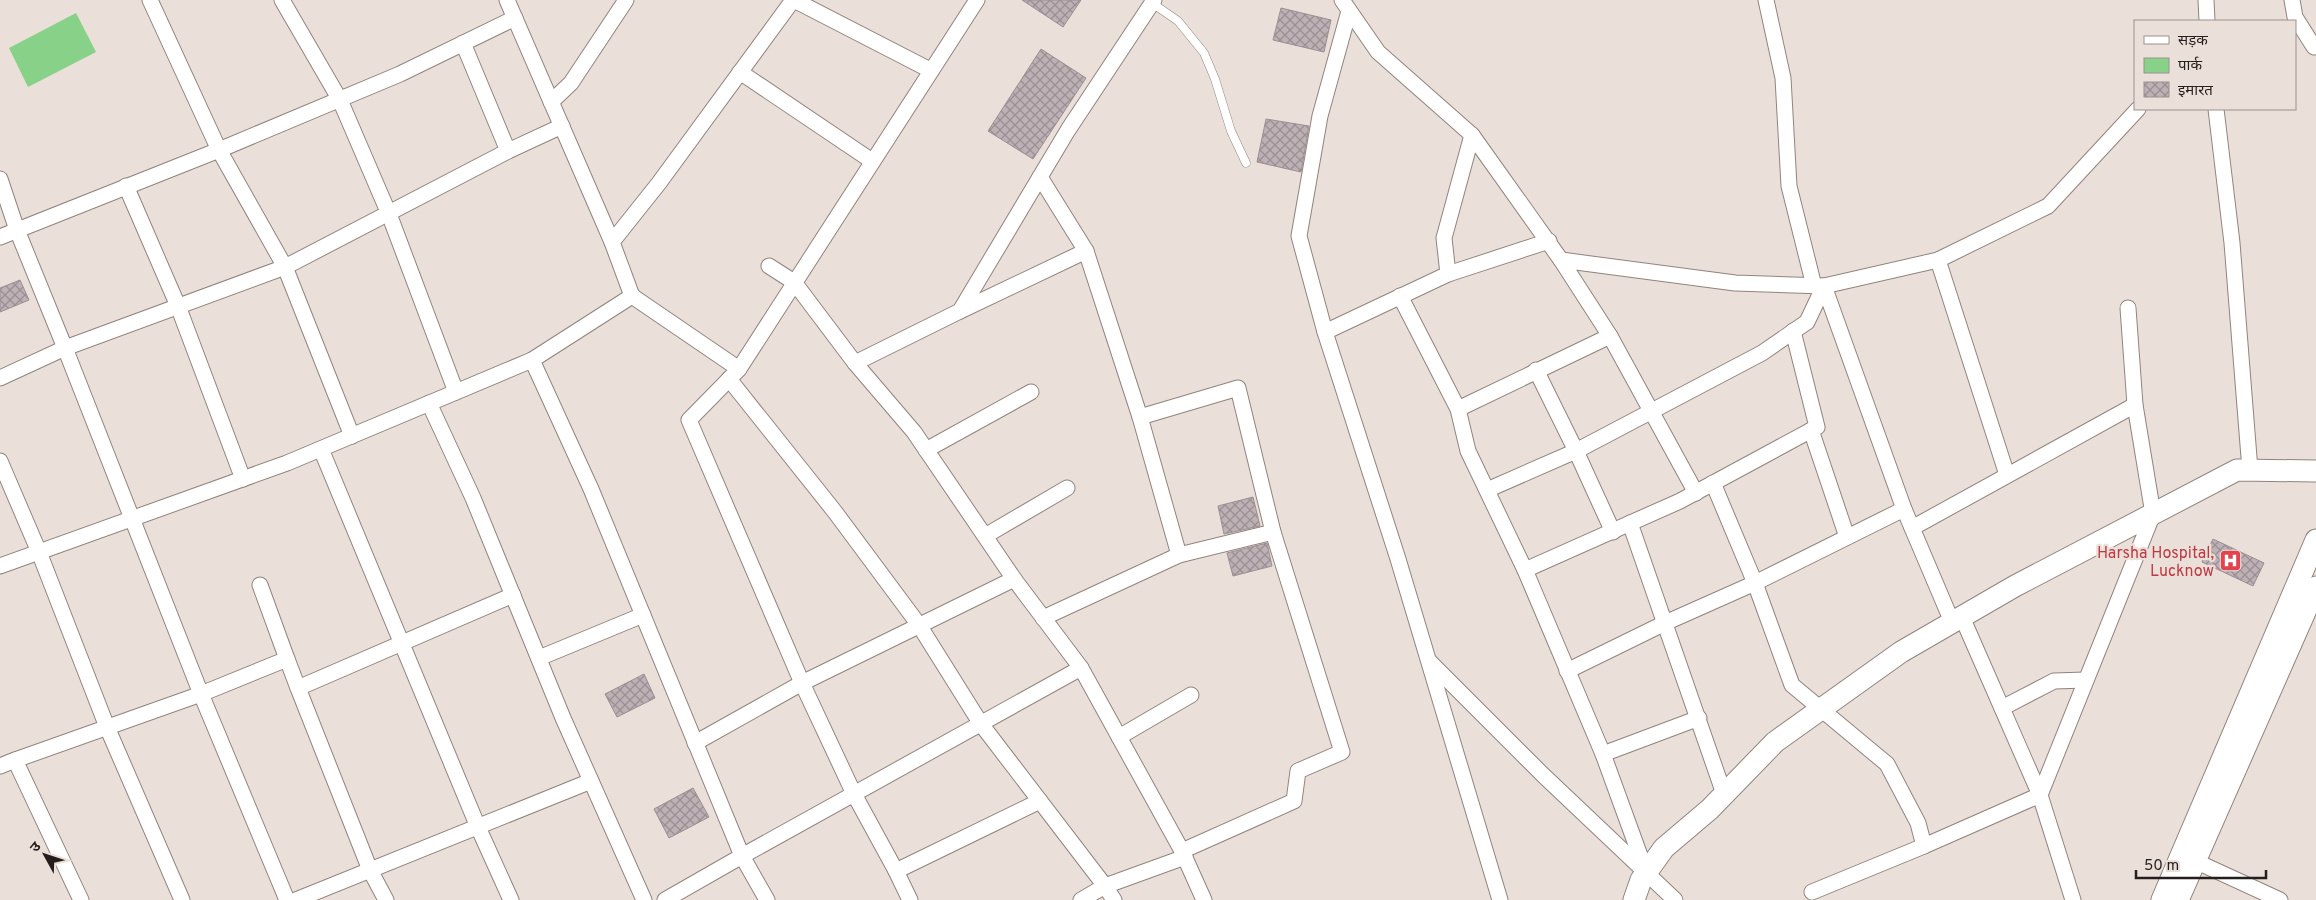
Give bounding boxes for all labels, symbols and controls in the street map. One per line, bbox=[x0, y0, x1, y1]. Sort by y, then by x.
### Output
legend bbox=[2134, 20, 2296, 110]
text: सड़क bbox=[2178, 32, 2208, 51]
text: पार्क bbox=[2178, 56, 2202, 76]
text: इमारत bbox=[2178, 82, 2213, 101]
place label: Harsha Hospital, Lucknow bbox=[2097, 544, 2214, 582]
hospital icon: Harsha Hospital, Lucknow bbox=[2218, 549, 2242, 573]
north arrow bbox=[20, 830, 70, 880]
text: उ bbox=[27, 838, 46, 856]
scale bar bbox=[2136, 848, 2266, 880]
text: 50 m bbox=[2144, 857, 2179, 876]

